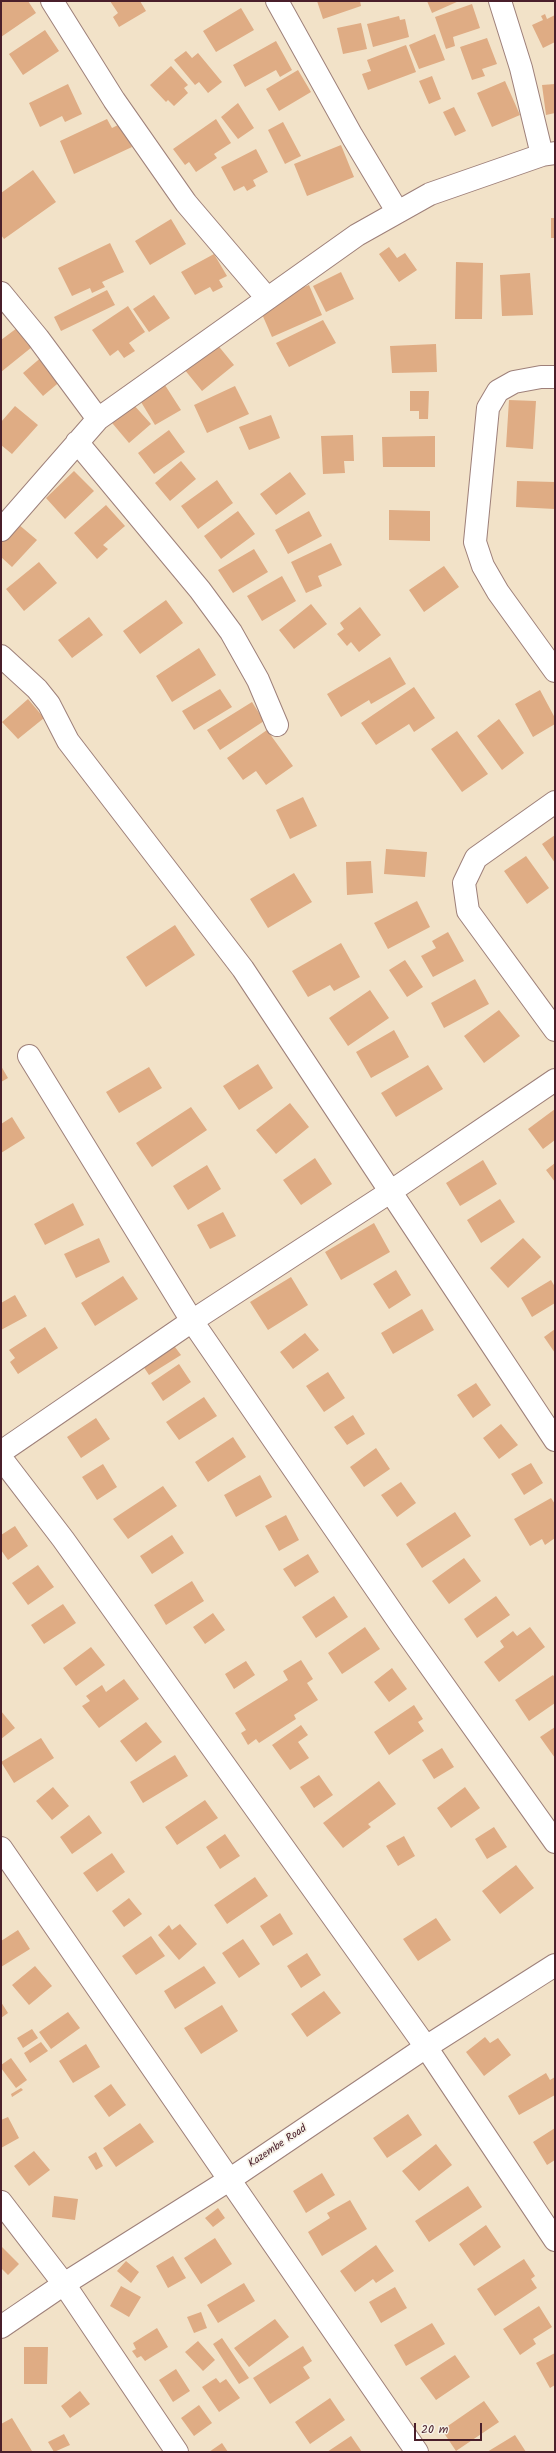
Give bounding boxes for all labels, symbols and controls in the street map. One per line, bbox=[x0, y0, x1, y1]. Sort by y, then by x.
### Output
street label: Kazembe Road bbox=[246, 2123, 310, 2171]
scale bar bbox=[416, 2415, 484, 2441]
text: 20 m bbox=[421, 2420, 448, 2439]

